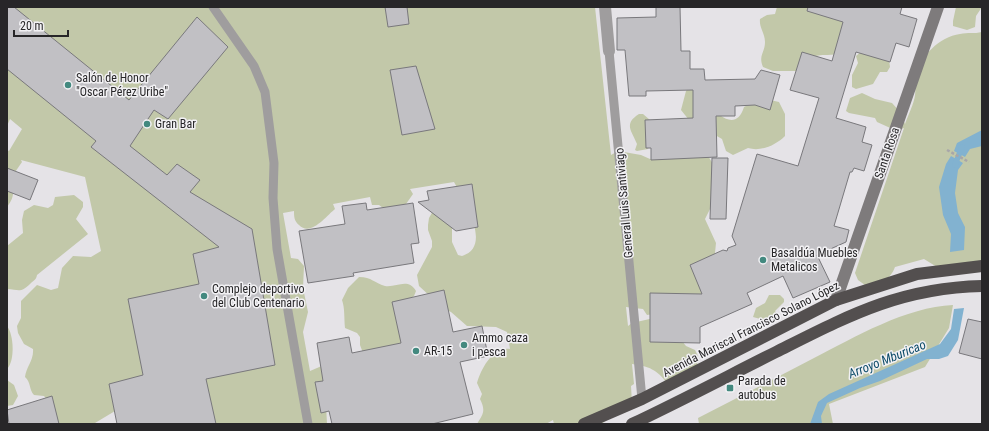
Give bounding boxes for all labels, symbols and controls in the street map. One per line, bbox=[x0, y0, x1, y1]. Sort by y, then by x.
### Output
scale bar bbox=[14, 12, 68, 38]
text: 20 m bbox=[20, 19, 44, 33]
place label: Salón de Honor "Oscar Pérez Uribe" bbox=[76, 71, 168, 99]
marker: Salón de Honor "Oscar Pérez Uribe" bbox=[63, 80, 73, 90]
place label: Gran Bar bbox=[155, 117, 196, 131]
marker: Gran Bar bbox=[142, 119, 152, 129]
street label: Santa Rosa bbox=[872, 125, 902, 181]
street label: General Luis Santiviago bbox=[612, 147, 636, 259]
place label: Basaldúa Muebles Metalicos bbox=[771, 246, 858, 274]
marker: Basaldúa Muebles Metalicos bbox=[758, 255, 768, 265]
street label: Avenida Mariscal Francisco Solano López bbox=[660, 278, 842, 380]
place label: Complejo deportivo del Club Centenario bbox=[212, 282, 305, 310]
marker: Complejo deportivo del Club Centenario bbox=[199, 291, 209, 301]
place label: Ammo caza i pesca bbox=[472, 331, 528, 359]
water label: Arroyo Mburicao bbox=[845, 337, 928, 382]
marker: Ammo caza i pesca bbox=[459, 340, 469, 350]
place label: AR-15 bbox=[424, 344, 452, 358]
marker: AR-15 bbox=[411, 346, 421, 356]
place label: Parada de autobus bbox=[738, 374, 786, 402]
marker: Parada de autobus bbox=[725, 383, 735, 393]

